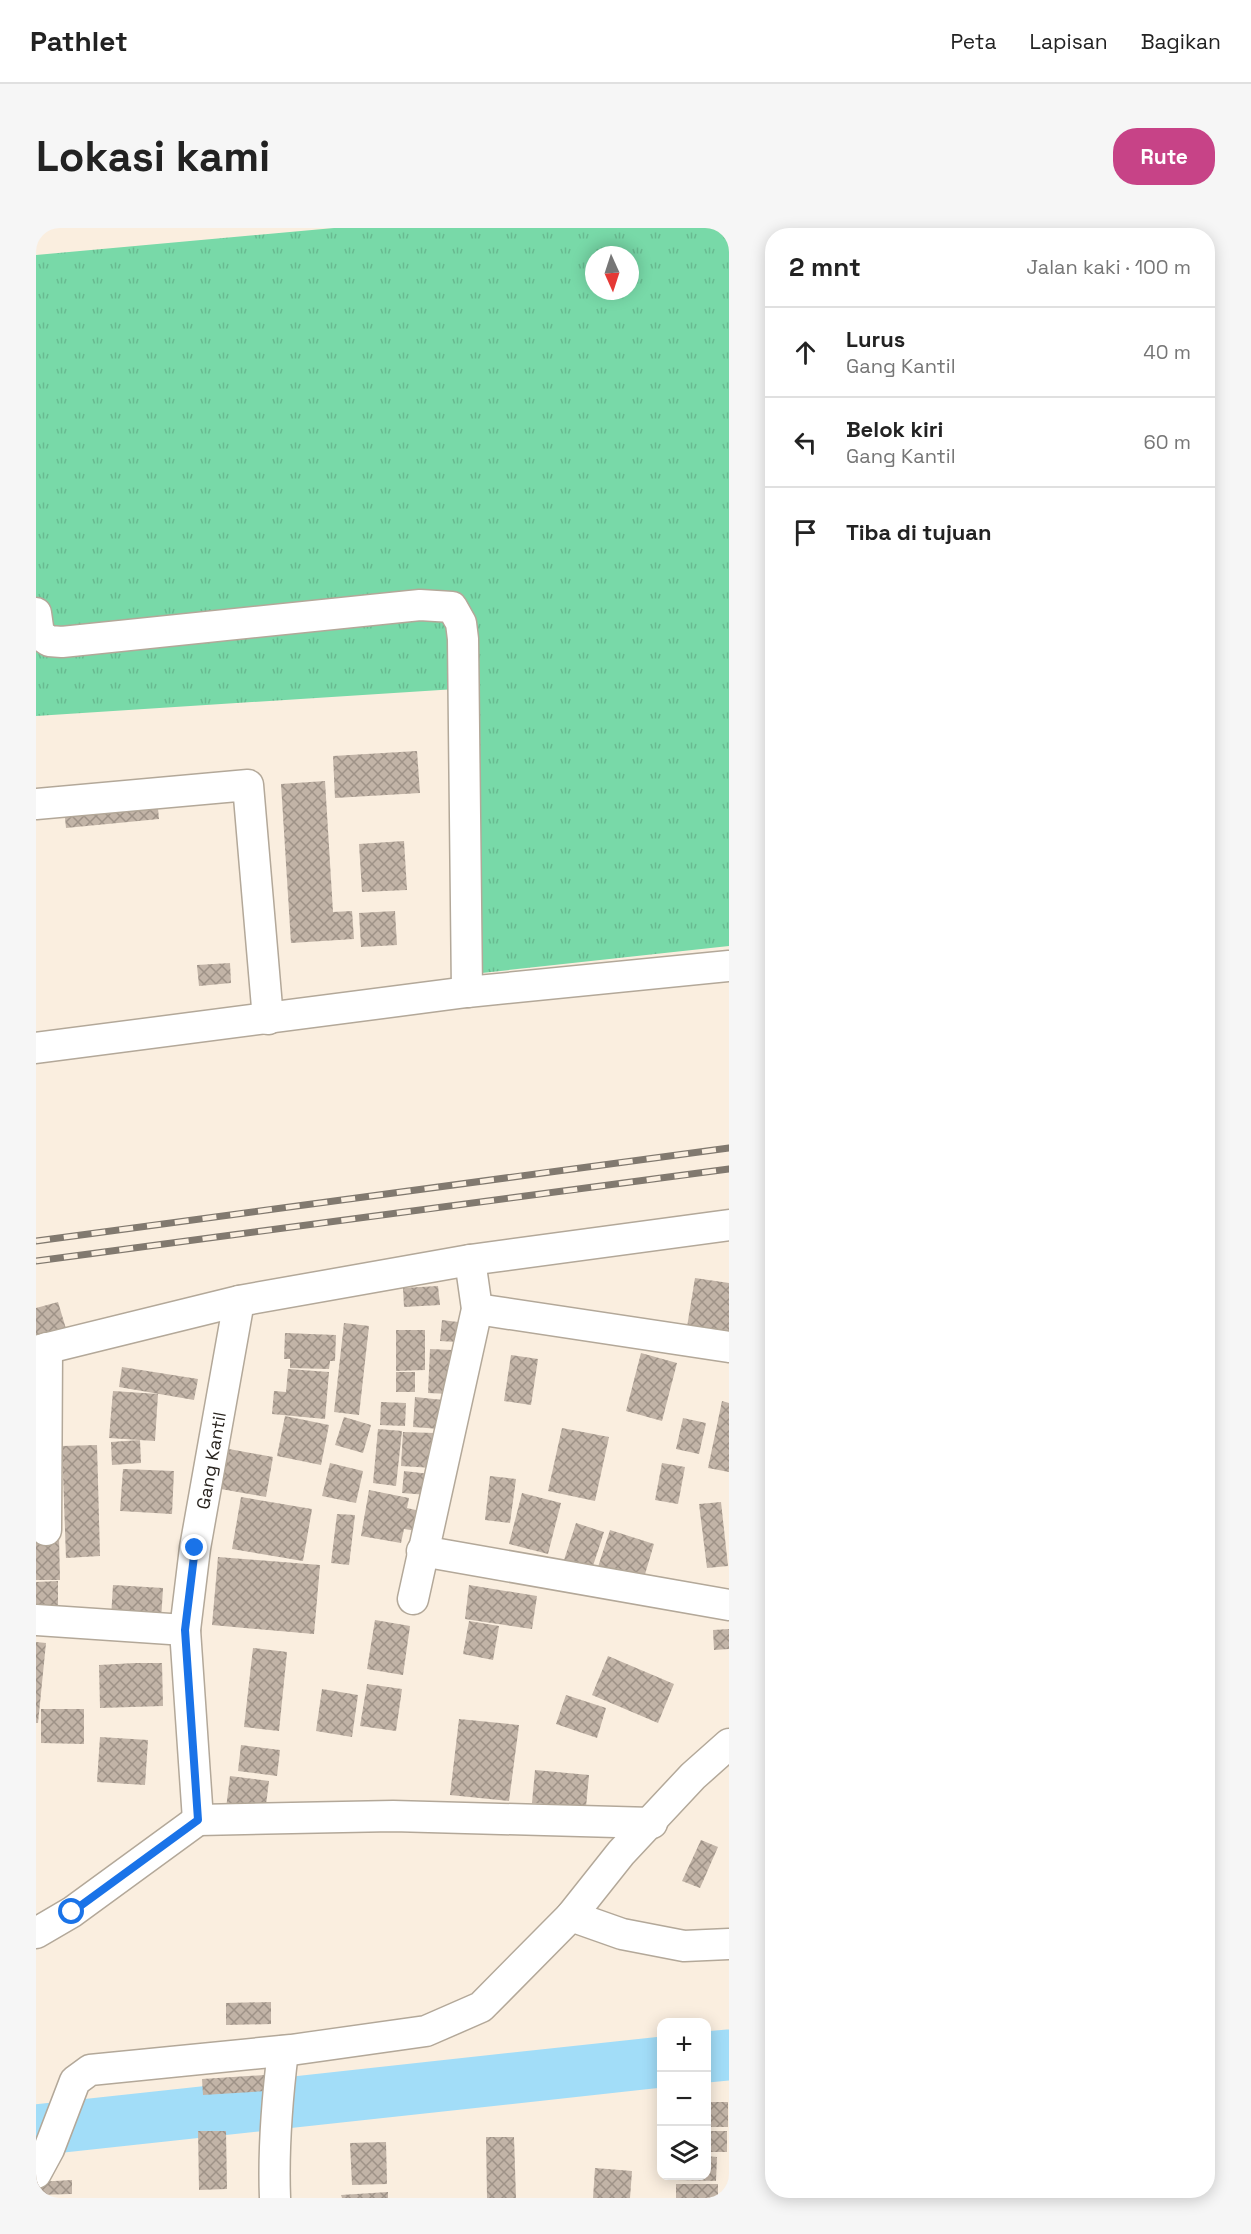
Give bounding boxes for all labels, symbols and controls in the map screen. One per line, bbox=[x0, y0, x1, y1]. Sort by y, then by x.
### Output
text: Pathlet bbox=[30, 23, 128, 59]
text: Peta bbox=[951, 28, 997, 55]
text: Lapisan bbox=[1030, 28, 1108, 55]
text: Bagikan bbox=[1141, 28, 1221, 55]
button: Rute bbox=[1113, 128, 1215, 185]
text: Lokasi kami bbox=[36, 130, 270, 183]
north arrow bbox=[585, 246, 639, 300]
text: 2 mnt bbox=[789, 250, 861, 284]
text: Jalan kaki · 100 m bbox=[1026, 254, 1191, 280]
text: Lurus bbox=[846, 325, 905, 353]
icon: ahead bbox=[789, 336, 822, 369]
text: 40 m bbox=[1143, 339, 1191, 365]
text: Gang Kantil bbox=[846, 353, 956, 379]
text: Belok kiri bbox=[846, 415, 943, 443]
icon: left bbox=[789, 426, 822, 459]
text: 60 m bbox=[1144, 429, 1191, 455]
text: Gang Kantil bbox=[846, 443, 956, 469]
icon: arrive bbox=[789, 516, 822, 549]
text: Tiba di tujuan bbox=[846, 518, 992, 546]
street label: Gang Kantil bbox=[191, 1410, 231, 1511]
route end bbox=[181, 1534, 207, 1560]
route start bbox=[58, 1898, 84, 1924]
map controls bbox=[657, 2018, 711, 2180]
button: + bbox=[657, 2018, 711, 2072]
button: − bbox=[657, 2072, 711, 2126]
button: layers bbox=[657, 2126, 711, 2180]

